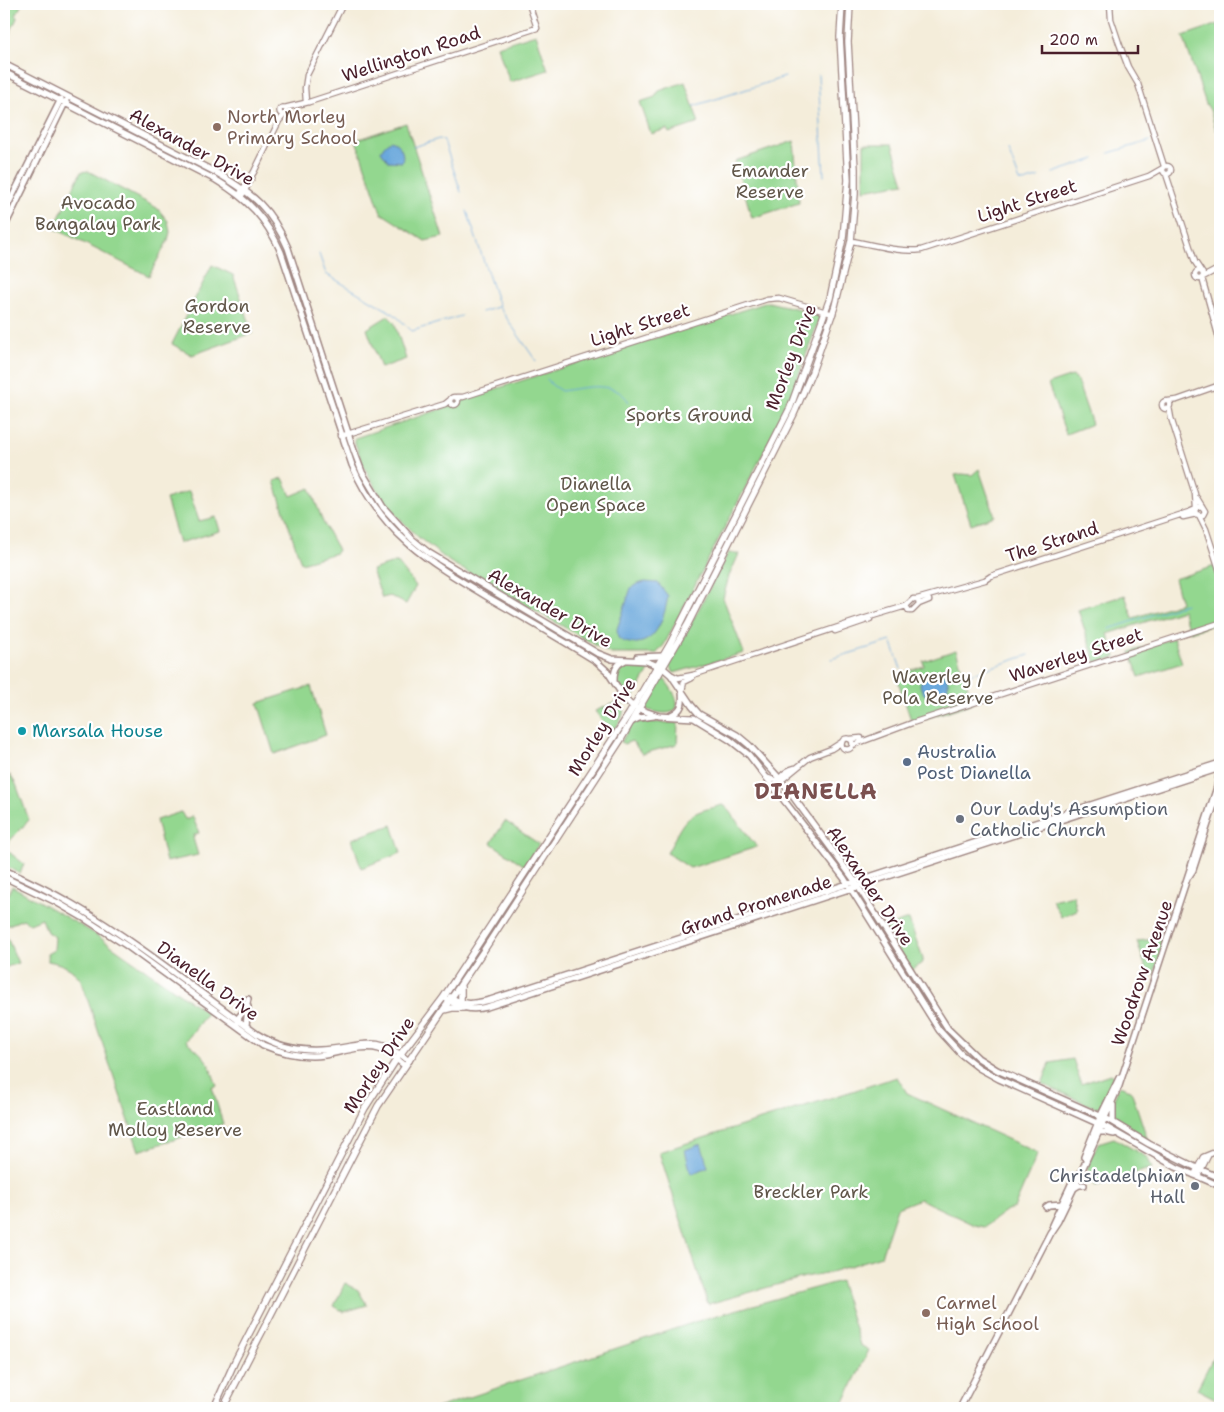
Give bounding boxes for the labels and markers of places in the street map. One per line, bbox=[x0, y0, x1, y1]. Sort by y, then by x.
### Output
place label: North Morley Primary School bbox=[227, 105, 358, 150]
marker: North Morley Primary School bbox=[211, 121, 223, 133]
place label: Marsala House bbox=[32, 719, 163, 743]
marker: Marsala House bbox=[16, 725, 28, 737]
place label: Australia Post Dianella bbox=[917, 740, 1031, 785]
marker: Australia Post Dianella bbox=[901, 756, 913, 768]
place label: Our Lady's Assumption Catholic Church bbox=[970, 797, 1168, 842]
marker: Our Lady's Assumption Catholic Church bbox=[954, 813, 966, 825]
place label: Christadelphian Hall bbox=[1049, 1164, 1186, 1209]
marker: Christadelphian Hall bbox=[1189, 1180, 1201, 1192]
place label: Carmel High School bbox=[936, 1291, 1039, 1336]
marker: Carmel High School bbox=[920, 1307, 932, 1319]

